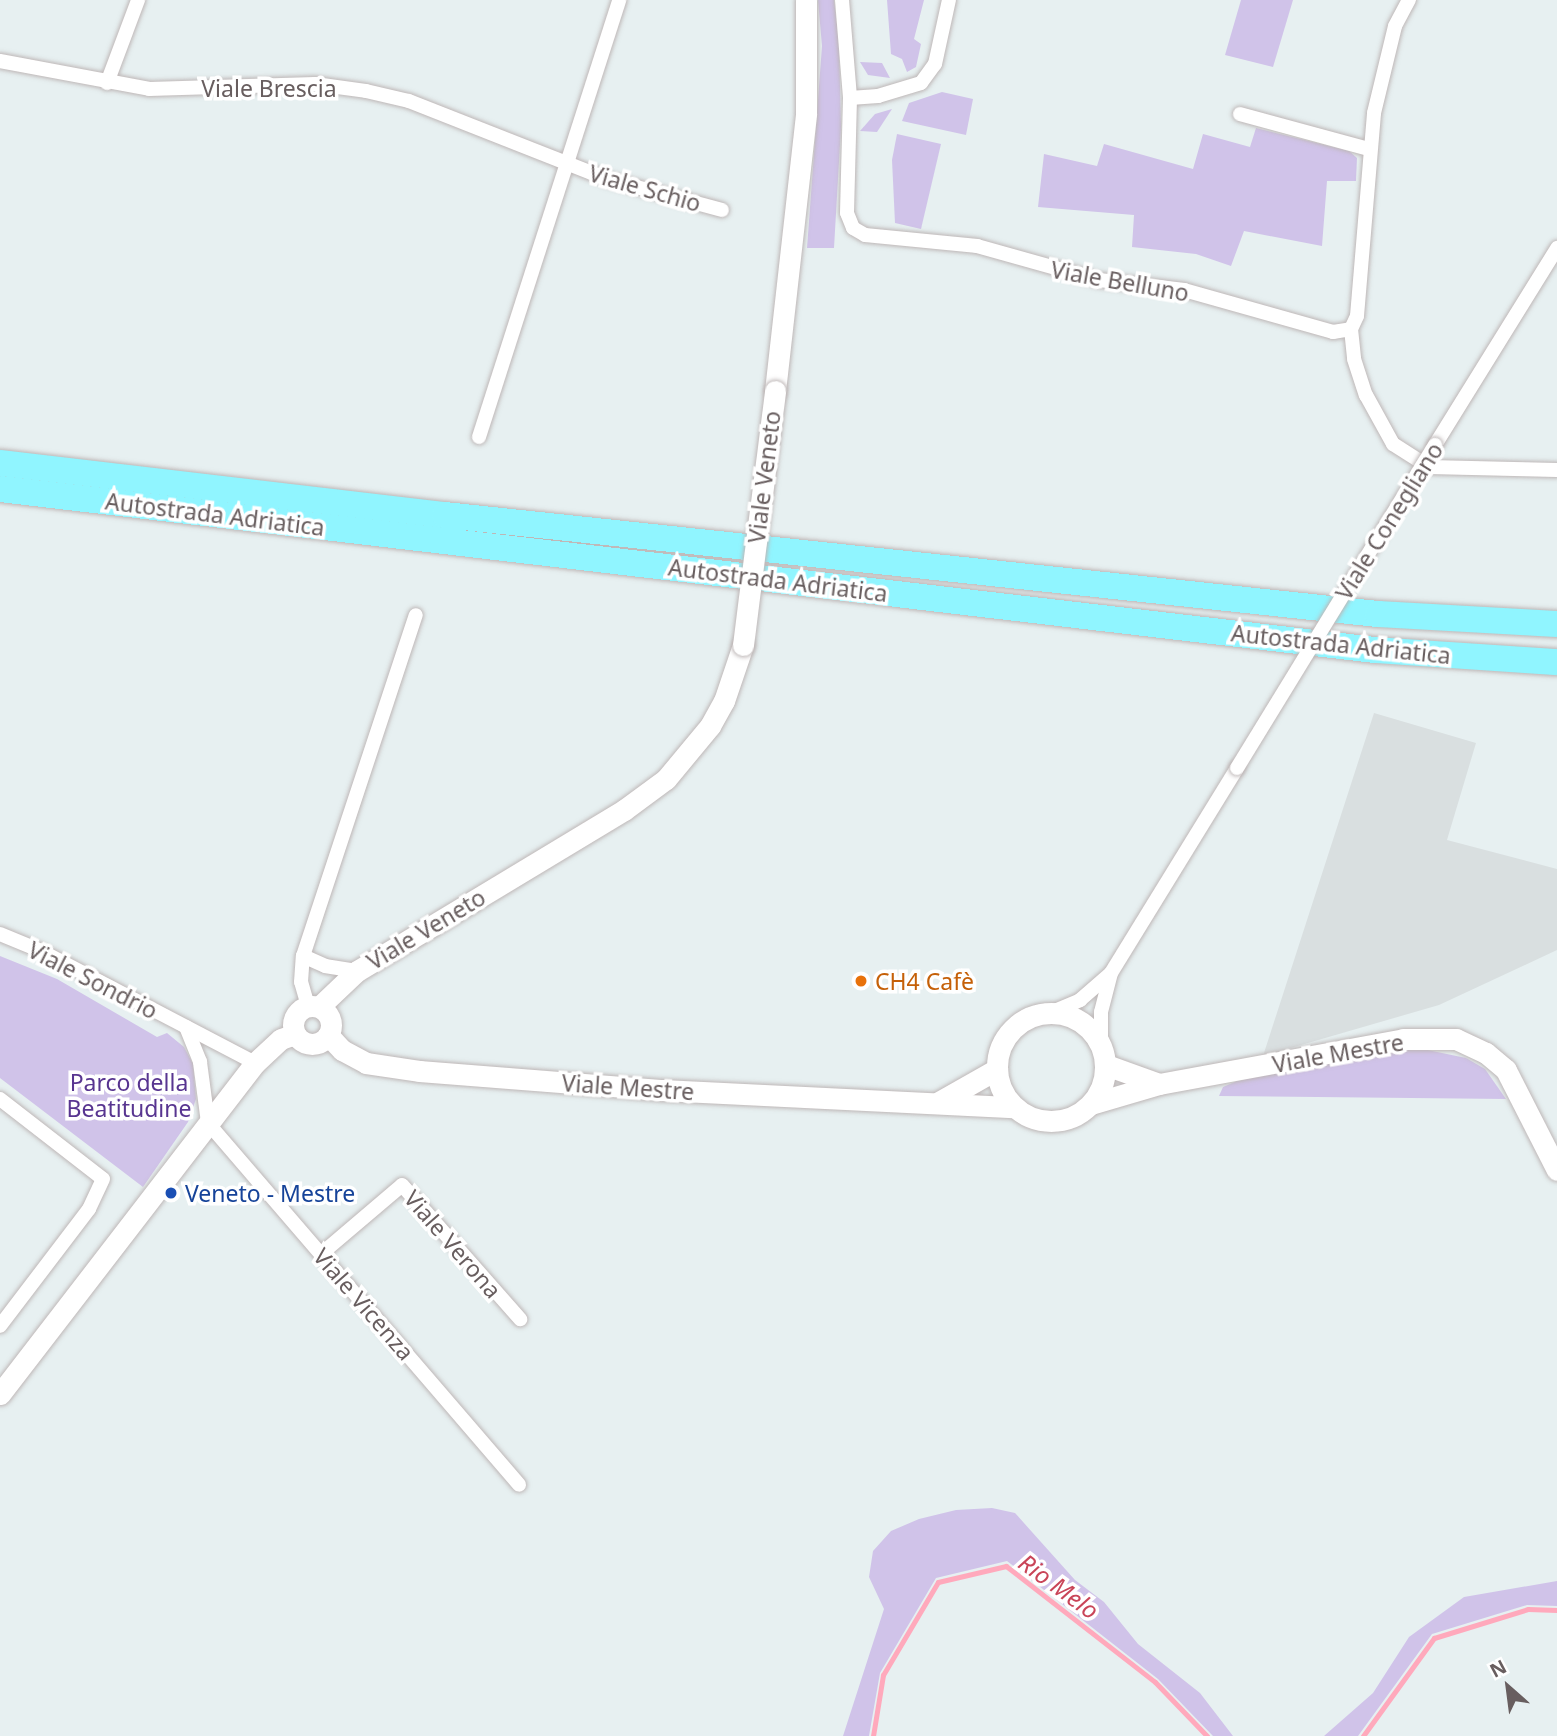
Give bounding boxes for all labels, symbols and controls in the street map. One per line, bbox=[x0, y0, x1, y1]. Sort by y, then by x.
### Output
street label: Viale Brescia bbox=[201, 74, 337, 102]
street label: Viale Schio bbox=[586, 159, 704, 217]
street label: Viale Belluno bbox=[1049, 255, 1191, 307]
street label: Viale Veneto bbox=[742, 409, 786, 545]
street label: Viale Conegliano bbox=[1330, 437, 1448, 605]
street label: Autostrada Adriatica bbox=[104, 487, 326, 541]
street label: Autostrada Adriatica bbox=[667, 553, 889, 607]
street label: Autostrada Adriatica bbox=[1230, 619, 1452, 669]
street label: Viale Veneto bbox=[362, 883, 490, 975]
street label: Viale Sondrio bbox=[24, 936, 162, 1024]
place label: CH4 Cafè bbox=[875, 967, 974, 995]
marker: CH4 Cafè bbox=[853, 973, 869, 989]
street label: Viale Mestre bbox=[1270, 1028, 1406, 1078]
park label: Parco della Beatitudine bbox=[67, 1068, 191, 1122]
street label: Viale Mestre bbox=[561, 1069, 695, 1105]
place label: Veneto - Mestre bbox=[185, 1179, 355, 1207]
street label: Viale Verona bbox=[399, 1184, 507, 1304]
marker: Veneto - Mestre bbox=[163, 1185, 179, 1201]
street label: Viale Vicenza bbox=[308, 1242, 420, 1366]
water label: Rio Melo bbox=[1013, 1547, 1105, 1625]
north arrow bbox=[1473, 1652, 1543, 1722]
text: N bbox=[1485, 1653, 1511, 1684]

